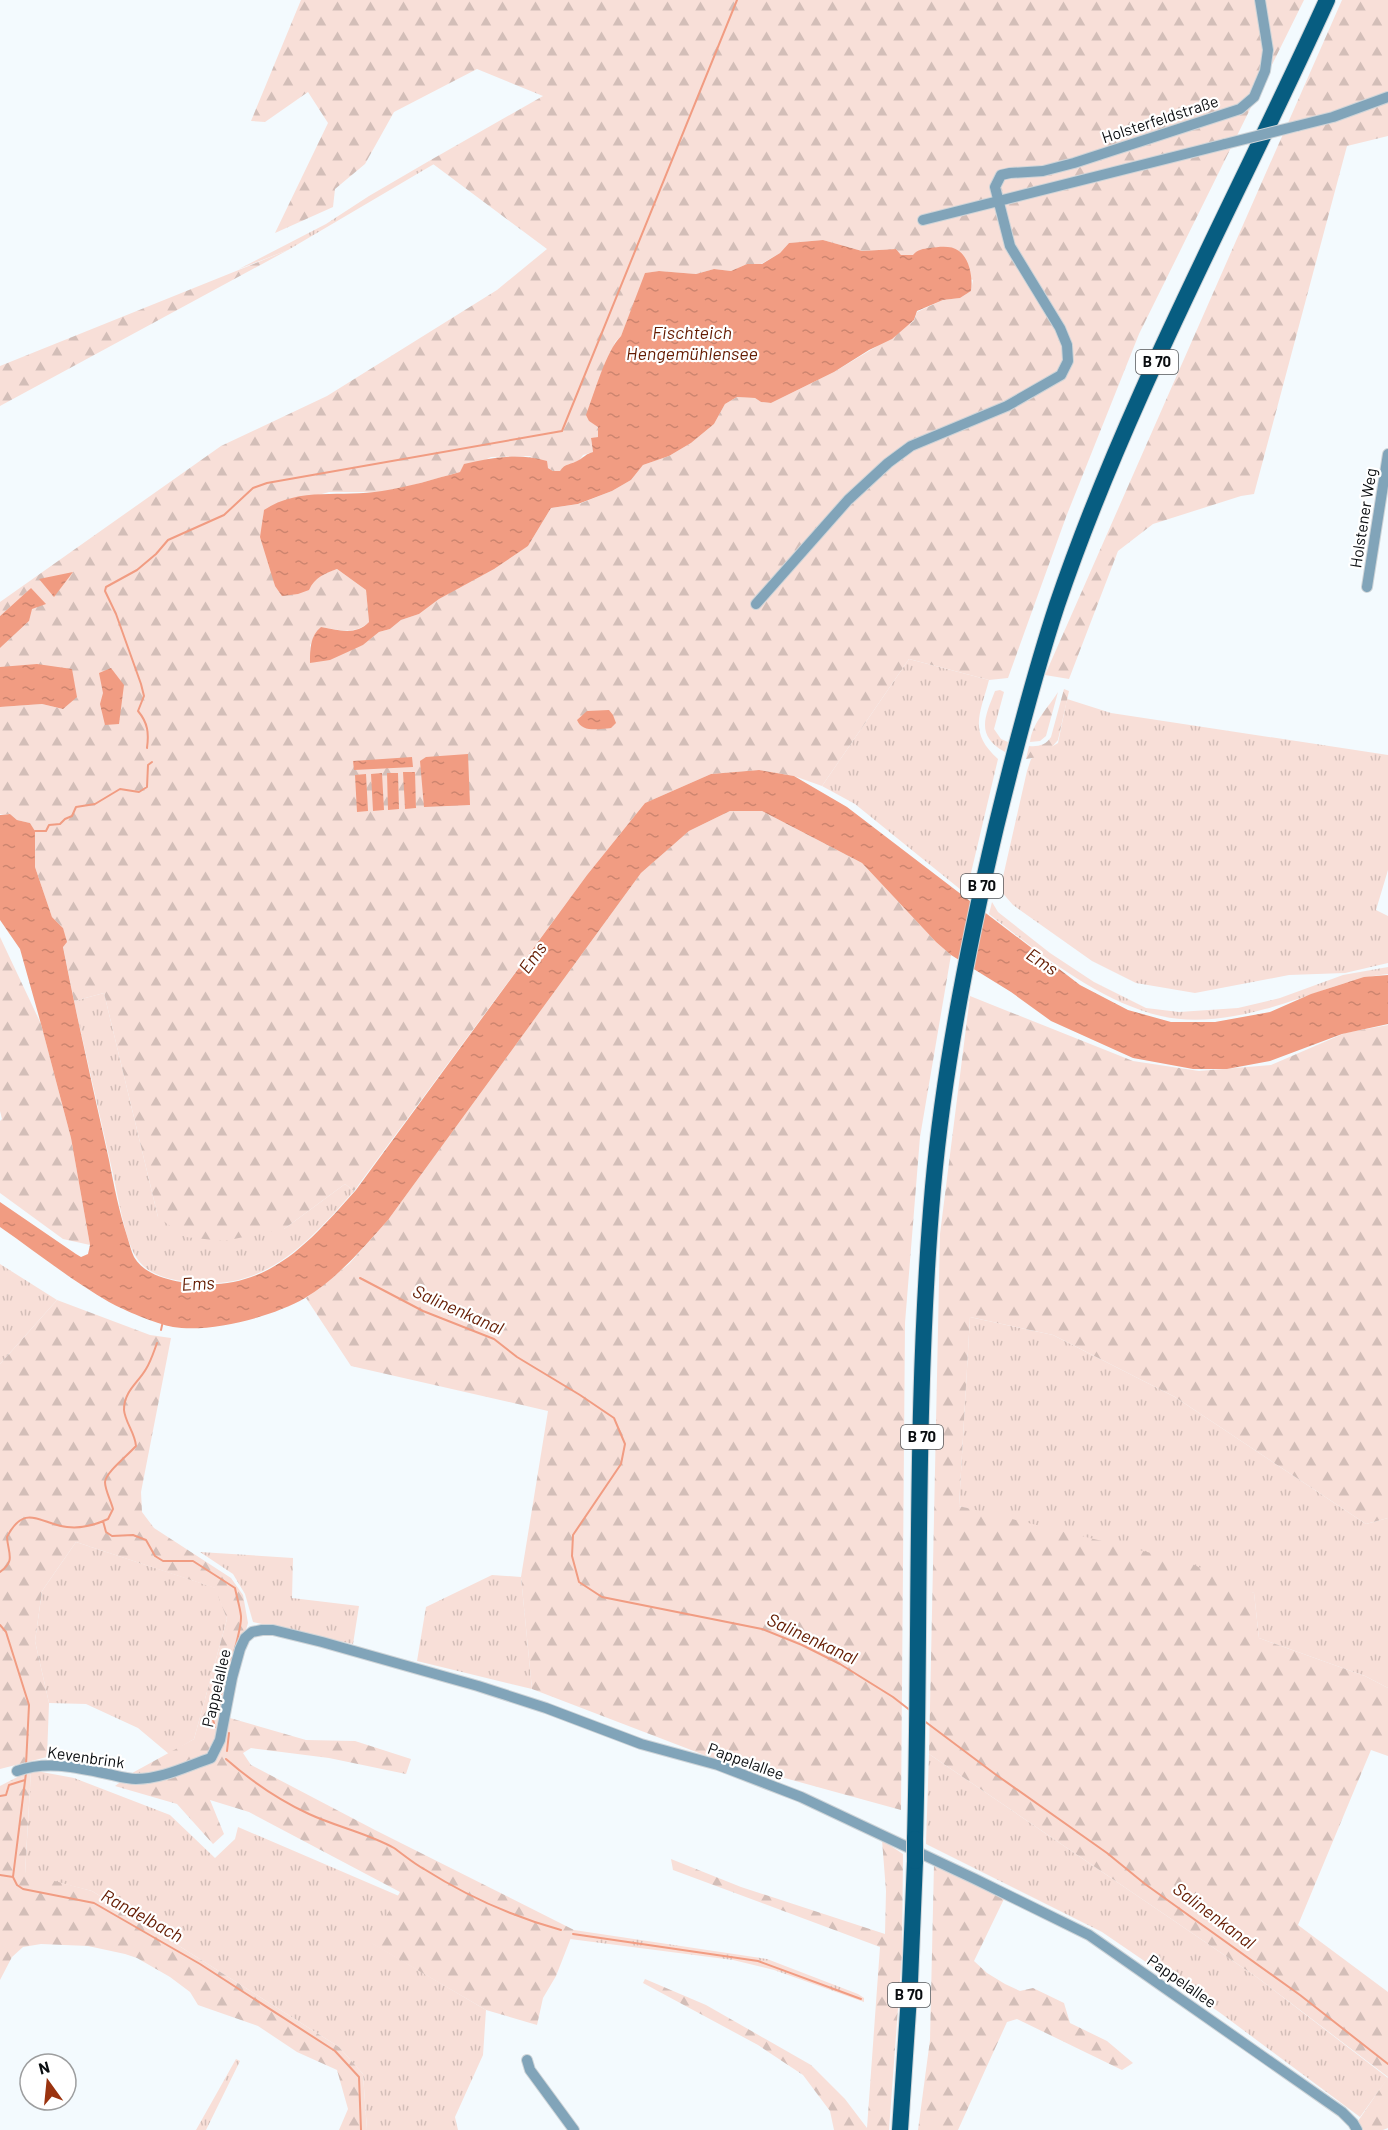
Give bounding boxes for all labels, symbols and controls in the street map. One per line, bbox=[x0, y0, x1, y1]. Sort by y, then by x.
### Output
street label: Holsterfeldstraße bbox=[1099, 91, 1221, 146]
water label: Fischteich Hengemühlensee bbox=[626, 321, 758, 364]
road number: B 70 bbox=[1136, 350, 1178, 374]
street label: Holstener Weg bbox=[1345, 467, 1380, 569]
road number: B 70 bbox=[961, 874, 1003, 898]
water label: Ems bbox=[513, 937, 551, 977]
water label: Ems bbox=[1023, 943, 1063, 980]
water label: Ems bbox=[181, 1271, 215, 1295]
water label: Salinenkanal bbox=[410, 1279, 507, 1339]
road number: B 70 bbox=[901, 1425, 943, 1449]
water label: Salinenkanal bbox=[764, 1608, 861, 1669]
street label: Pappelallee bbox=[197, 1647, 234, 1729]
street label: Pappelallee bbox=[705, 1738, 787, 1783]
street label: Kevenbrink bbox=[46, 1742, 126, 1771]
water label: Salinenkanal bbox=[1169, 1877, 1260, 1953]
water label: Randelbach bbox=[98, 1884, 187, 1947]
street label: Pappelallee bbox=[1144, 1950, 1220, 2011]
road number: B 70 bbox=[888, 1983, 930, 2007]
north arrow bbox=[18, 2052, 78, 2112]
text: N bbox=[36, 2056, 52, 2078]

